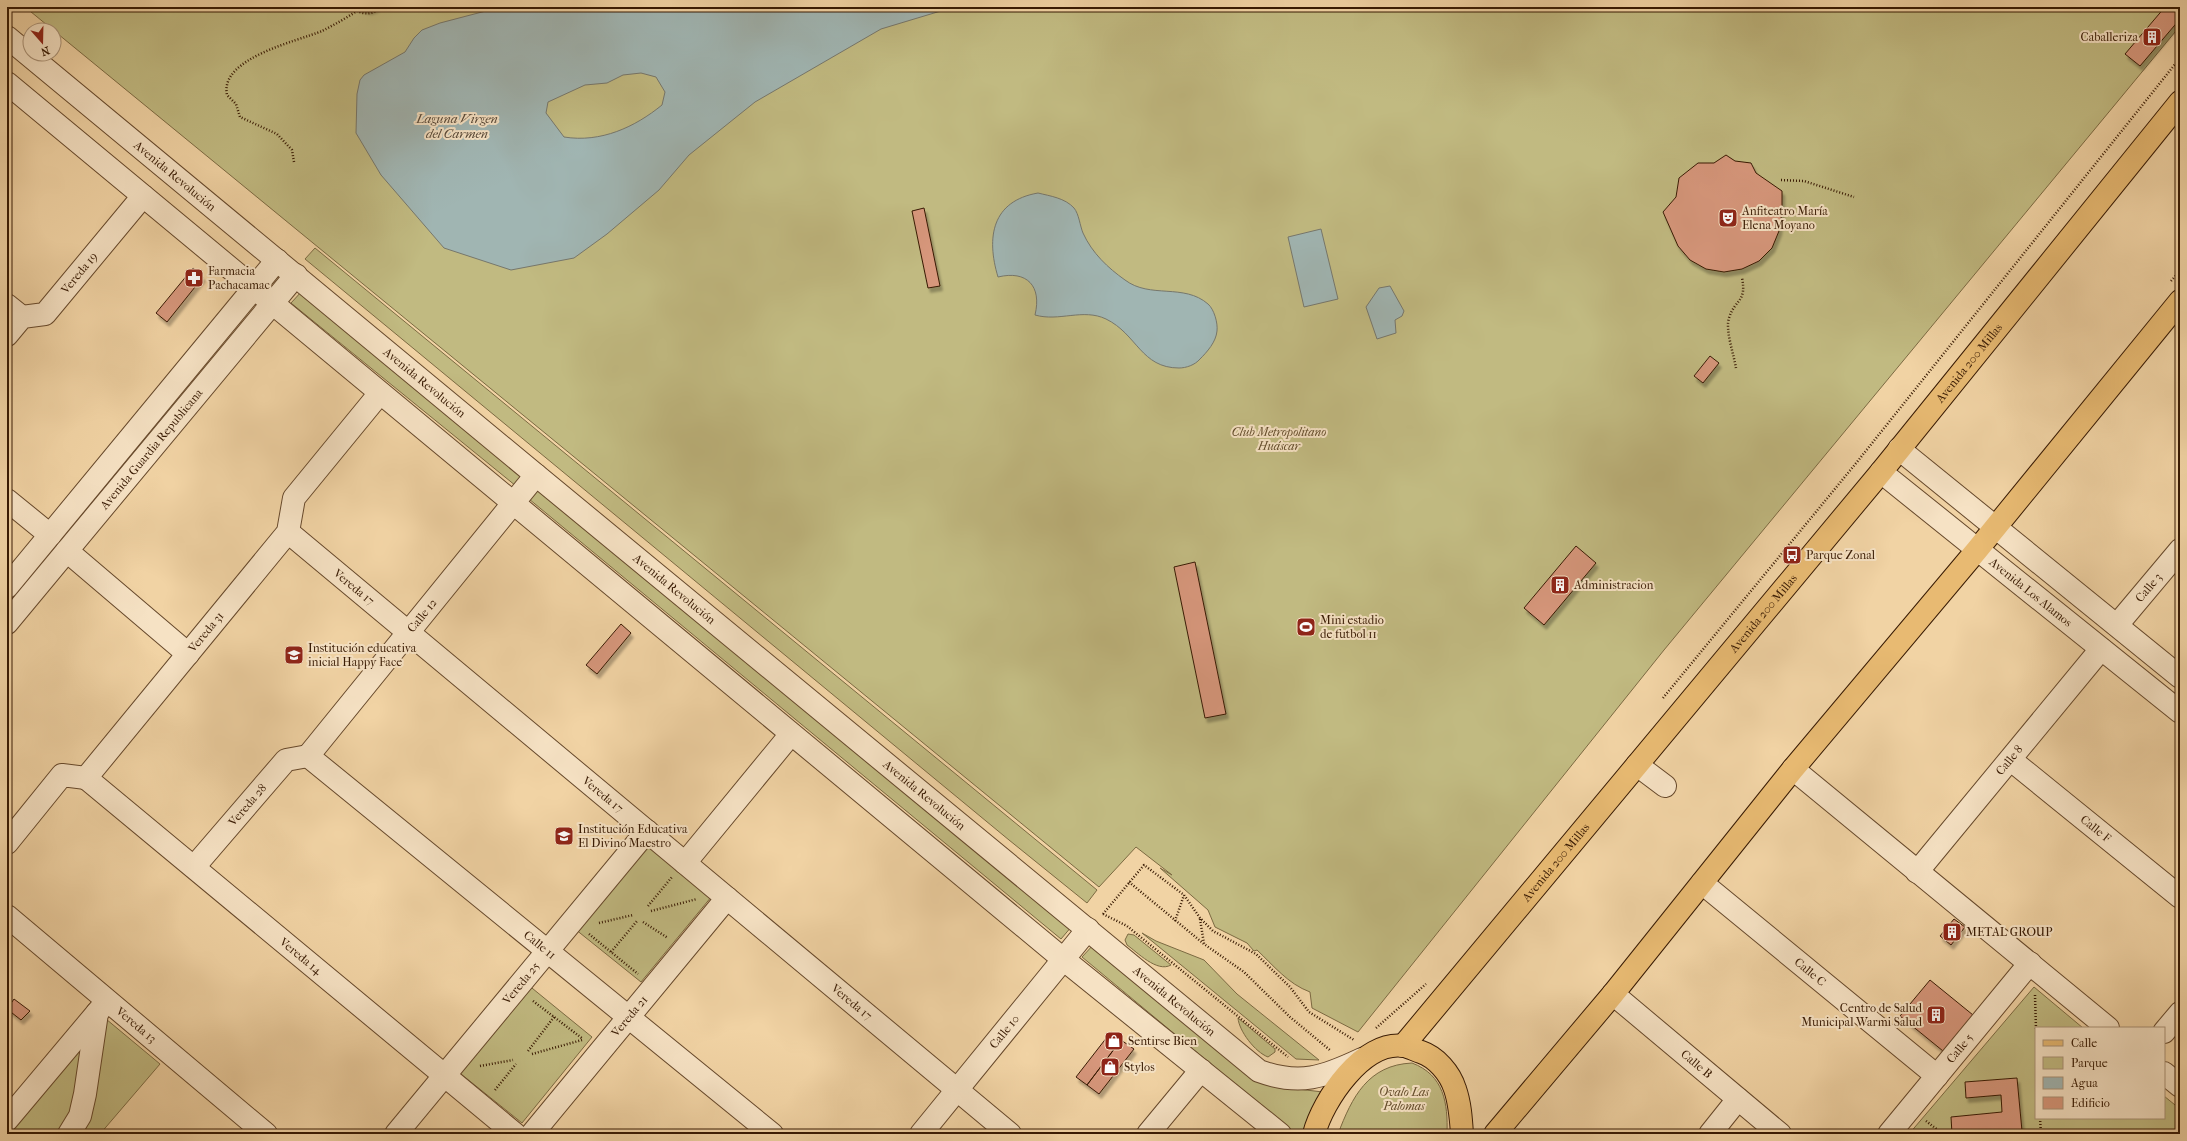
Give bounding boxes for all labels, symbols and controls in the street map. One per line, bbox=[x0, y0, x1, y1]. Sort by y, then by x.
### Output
north arrow bbox=[22, 22, 62, 62]
building icon: Caballeriza bbox=[2141, 26, 2163, 48]
place label: Caballeriza bbox=[2081, 30, 2138, 44]
text: N bbox=[38, 43, 51, 59]
water label: Laguna Virgen del Carmen bbox=[415, 111, 498, 141]
street label: Avenida Revolución bbox=[130, 137, 219, 214]
place label: Anfiteatro María Elena Moyano bbox=[1741, 204, 1828, 232]
theatre icon: Anfiteatro María Elena Moyano bbox=[1717, 207, 1739, 229]
street label: Vereda 19 bbox=[57, 249, 100, 297]
place label: Farmacia Pachacamac bbox=[208, 264, 270, 292]
pharmacy icon: Farmacia Pachacamac bbox=[183, 267, 205, 289]
street label: Avenida 200 Millas bbox=[1932, 320, 2005, 406]
street label: Avenida Revolución bbox=[380, 344, 468, 421]
street label: Avenida Guardia Republicana bbox=[97, 386, 206, 513]
park label: Club Metropolitano Huáscar bbox=[1232, 425, 1326, 453]
bus stop icon: Parque Zonal bbox=[1781, 544, 1803, 566]
place label: Parque Zonal bbox=[1806, 548, 1876, 562]
street label: Avenida Revolución bbox=[630, 550, 718, 627]
street label: Avenida Los Alamos bbox=[1986, 554, 2075, 630]
street label: Vereda 17 bbox=[330, 565, 377, 608]
street label: Calle 3 bbox=[2132, 570, 2165, 605]
street label: Avenida 200 Millas bbox=[1726, 571, 1800, 656]
building icon: Administracion bbox=[1549, 574, 1571, 596]
place label: Administracion bbox=[1573, 578, 1653, 592]
street label: Calle 12 bbox=[404, 596, 440, 635]
street label: Vereda 31 bbox=[185, 609, 227, 656]
place label: Mini estadio de futbol 11 bbox=[1320, 613, 1384, 641]
sports icon: Mini estadio de futbol 11 bbox=[1295, 616, 1317, 638]
place label: Institución educativa inicial Happy Face bbox=[308, 641, 417, 669]
school or university icon: Institución educativa inicial Happy Face bbox=[283, 644, 305, 666]
street label: Calle 8 bbox=[1993, 742, 2026, 778]
street label: Avenida Revolución bbox=[880, 757, 968, 833]
street label: Vereda 17 bbox=[579, 773, 626, 816]
street label: Vereda 28 bbox=[225, 781, 269, 829]
street label: Calle F bbox=[2078, 812, 2114, 846]
street label: Avenida 200 Millas bbox=[1519, 820, 1593, 905]
place label: Institución Educativa El Divino Maestro bbox=[578, 822, 688, 850]
school or university icon: Institución Educativa El Divino Maestro bbox=[553, 825, 575, 847]
building icon: METAL GROUP bbox=[1941, 921, 1963, 943]
place label: METAL GROUP bbox=[1966, 925, 2052, 939]
street label: Calle 11 bbox=[521, 928, 559, 962]
street label: Vereda 14 bbox=[276, 934, 325, 978]
street label: Calle C bbox=[1792, 955, 1829, 989]
street label: Vereda 25 bbox=[499, 959, 542, 1008]
street label: Avenida Revolución bbox=[1130, 963, 1218, 1039]
street label: Vereda 17 bbox=[828, 980, 875, 1023]
street label: Vereda 21 bbox=[608, 993, 651, 1040]
place label: Centro de Salud Municipal Warmi Salud bbox=[1801, 1001, 1922, 1029]
street label: Vereda 13 bbox=[113, 1003, 159, 1046]
building icon: Centro de Salud Municipal Warmi Salud bbox=[1925, 1004, 1947, 1026]
street label: Calle 10 bbox=[986, 1012, 1022, 1051]
legend bbox=[2035, 1027, 2165, 1119]
shop icon: Sentirse Bien bbox=[1103, 1030, 1125, 1052]
street label: Calle 5 bbox=[1943, 1031, 1976, 1066]
place label: Sentirse Bien bbox=[1128, 1034, 1197, 1048]
text: Calle bbox=[2071, 1036, 2097, 1050]
street label: Calle B bbox=[1678, 1047, 1715, 1081]
shop icon: Stylos bbox=[1099, 1056, 1121, 1078]
text: Parque bbox=[2071, 1056, 2108, 1070]
place label: Stylos bbox=[1124, 1060, 1155, 1074]
text: Agua bbox=[2070, 1076, 2098, 1090]
park label: Ovalo Las Palomas bbox=[1379, 1085, 1429, 1113]
text: Edificio bbox=[2071, 1096, 2110, 1110]

